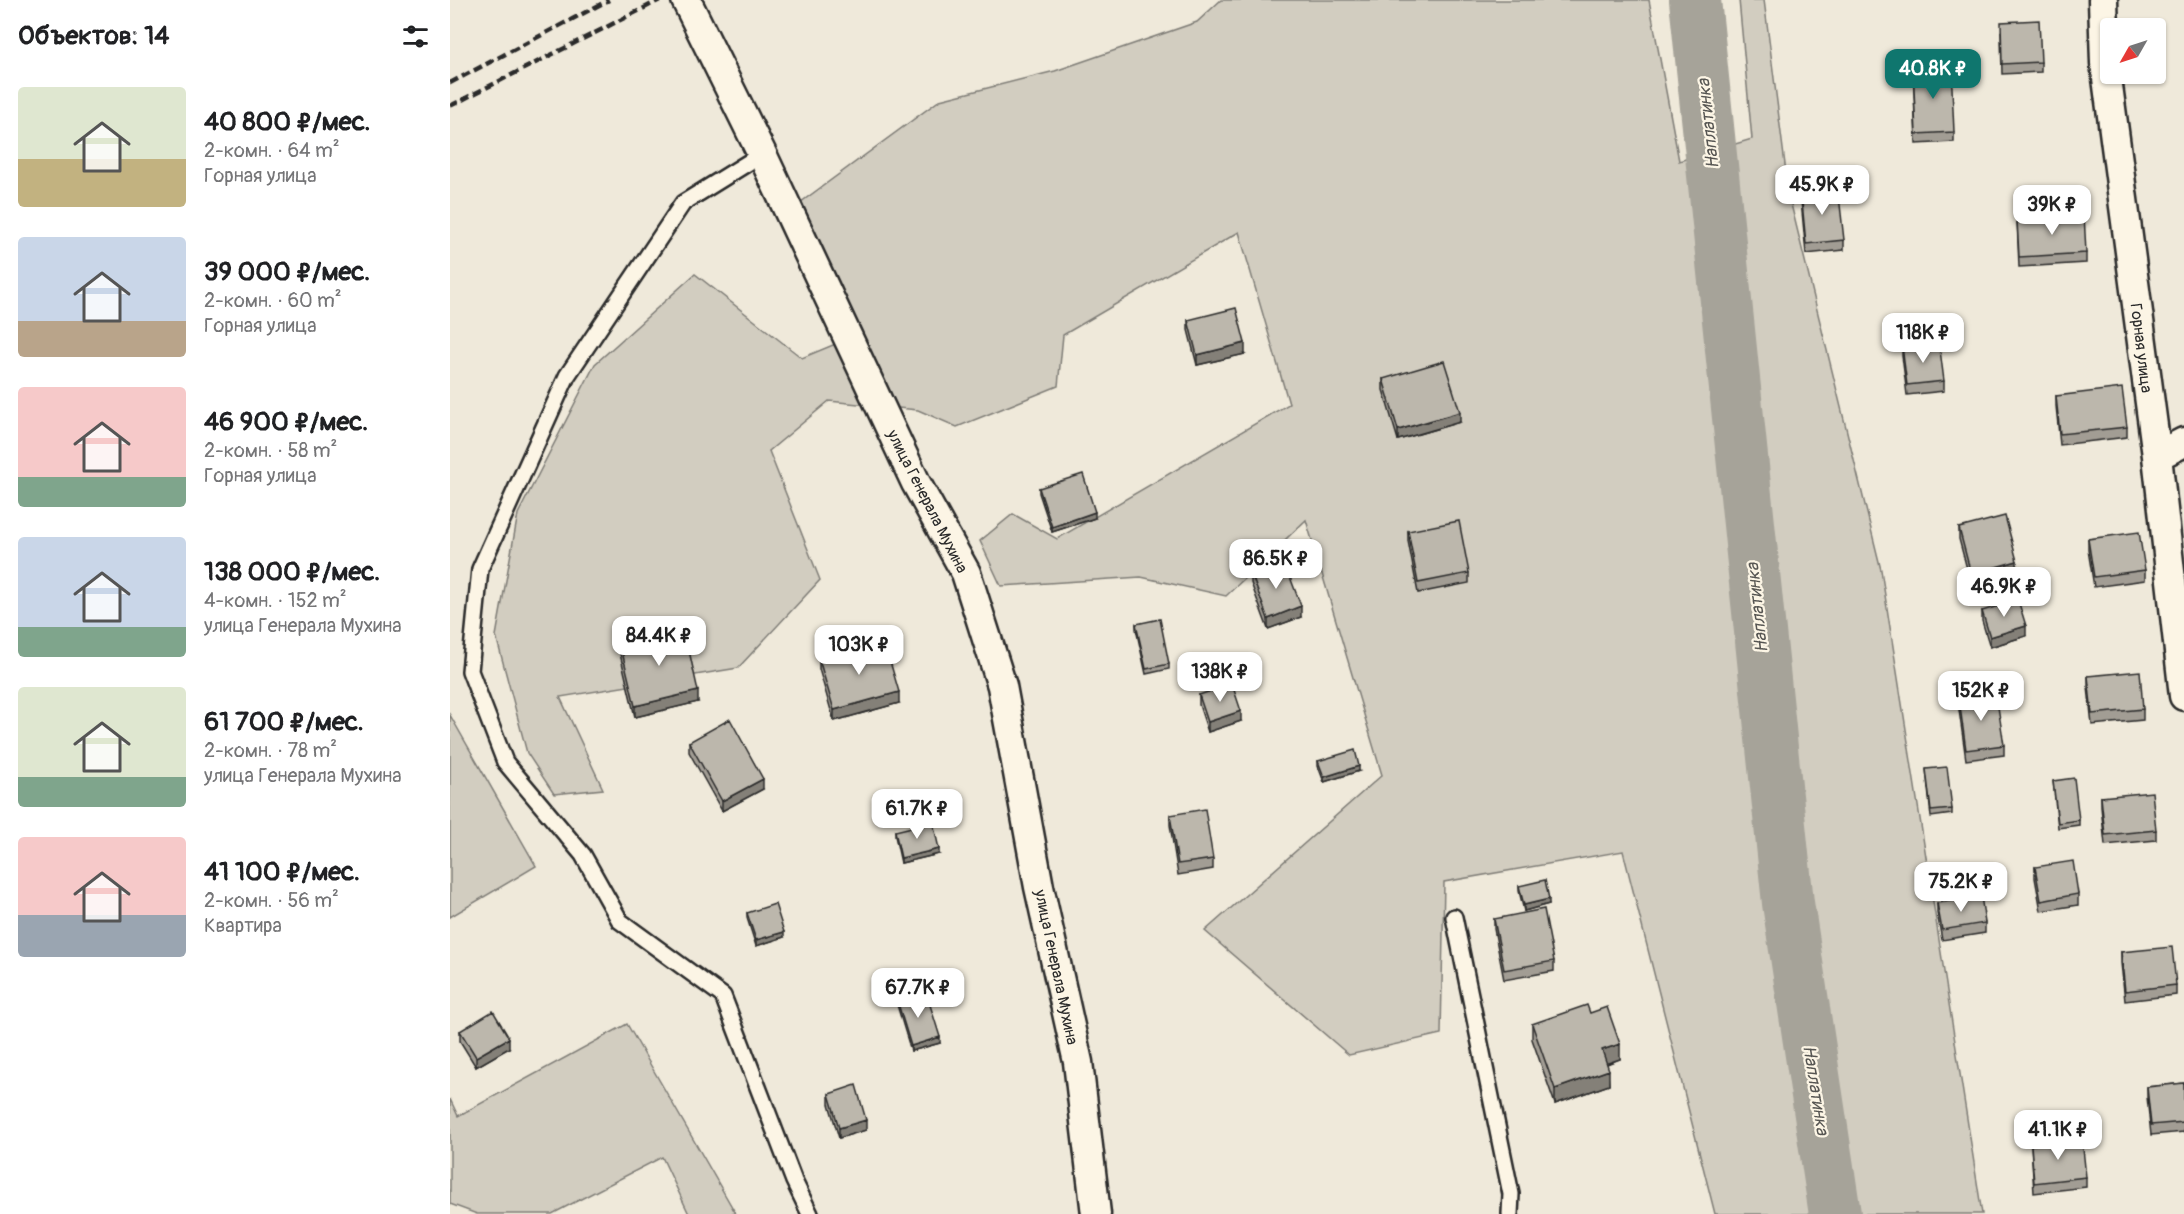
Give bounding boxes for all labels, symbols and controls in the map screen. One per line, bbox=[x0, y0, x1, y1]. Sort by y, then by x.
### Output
north arrow bbox=[2100, 18, 2166, 84]
map controls bbox=[2100, 18, 2166, 84]
text: Объектов: 14 bbox=[18, 20, 169, 52]
icon: filters bbox=[399, 20, 432, 53]
pin: 40.8K ₽ bbox=[1878, 49, 1988, 100]
text: 40.8K ₽ bbox=[1899, 56, 1967, 81]
water label: Наплатинка bbox=[1692, 76, 1725, 170]
text: 40 800 ₽/мес. bbox=[204, 106, 371, 138]
icon: home bbox=[66, 111, 138, 183]
text: 2-комн. · 64 m² bbox=[204, 138, 340, 163]
text: Горная улица bbox=[204, 163, 317, 188]
pin: 45.9K ₽ bbox=[1767, 165, 1877, 216]
text: 45.9K ₽ bbox=[1789, 172, 1855, 197]
pin: 39K ₽ bbox=[2010, 185, 2094, 236]
text: 39K ₽ bbox=[2027, 192, 2077, 217]
text: 39 000 ₽/мес. bbox=[204, 256, 370, 288]
icon: home bbox=[66, 261, 138, 333]
text: 2-комн. · 60 m² bbox=[204, 288, 342, 313]
street label: Горная улица bbox=[2126, 302, 2156, 394]
text: Горная улица bbox=[204, 313, 317, 338]
pin: 118K ₽ bbox=[1874, 313, 1972, 364]
text: 118K ₽ bbox=[1896, 320, 1950, 345]
text: 46 900 ₽/мес. bbox=[204, 406, 368, 438]
icon: home bbox=[66, 411, 138, 483]
street label: улица Генерала Мухина bbox=[882, 426, 972, 576]
text: 2-комн. · 58 m² bbox=[204, 438, 337, 463]
text: Горная улица bbox=[204, 463, 317, 488]
pin: 86.5K ₽ bbox=[1221, 539, 1331, 590]
text: 86.5K ₽ bbox=[1243, 546, 1309, 571]
text: 138 000 ₽/мес. bbox=[204, 556, 380, 588]
water label: Наплатинка bbox=[1741, 560, 1774, 654]
icon: home bbox=[66, 561, 138, 633]
pin: 46.9K ₽ bbox=[1949, 567, 2059, 618]
text: 46.9K ₽ bbox=[1971, 574, 2037, 599]
text: 4-комн. · 152 m² bbox=[204, 588, 347, 613]
text: улица Генерала Мухина bbox=[204, 613, 401, 638]
pin: 84.4K ₽ bbox=[604, 616, 714, 667]
text: 84.4K ₽ bbox=[626, 623, 692, 648]
pin: 103K ₽ bbox=[810, 625, 908, 676]
text: 103K ₽ bbox=[828, 632, 890, 657]
pin: 138K ₽ bbox=[1171, 652, 1269, 703]
text: 138K ₽ bbox=[1191, 659, 1249, 684]
pin: 152K ₽ bbox=[1932, 671, 2030, 722]
text: 152K ₽ bbox=[1952, 678, 2010, 703]
text: 61 700 ₽/мес. bbox=[204, 706, 364, 738]
icon: home bbox=[66, 711, 138, 783]
text: 2-комн. · 78 m² bbox=[204, 738, 337, 763]
text: улица Генерала Мухина bbox=[204, 763, 401, 788]
pin: 61.7K ₽ bbox=[862, 789, 972, 840]
text: 61.7K ₽ bbox=[886, 796, 948, 821]
text: 41 100 ₽/мес. bbox=[204, 856, 360, 888]
icon: home bbox=[66, 861, 138, 933]
pin: 75.2K ₽ bbox=[1906, 862, 2016, 913]
text: 75.2K ₽ bbox=[1928, 869, 1994, 894]
street label: улица Генерала Мухина bbox=[1030, 887, 1082, 1047]
text: 2-комн. · 56 m² bbox=[204, 888, 339, 913]
text: Квартира bbox=[204, 913, 282, 938]
pin: 67.7K ₽ bbox=[863, 968, 973, 1019]
text: 67.7K ₽ bbox=[885, 975, 951, 1000]
water label: Наплатинка bbox=[1797, 1044, 1834, 1138]
pin: 41.1K ₽ bbox=[2003, 1110, 2113, 1161]
text: 41.1K ₽ bbox=[2028, 1117, 2088, 1142]

